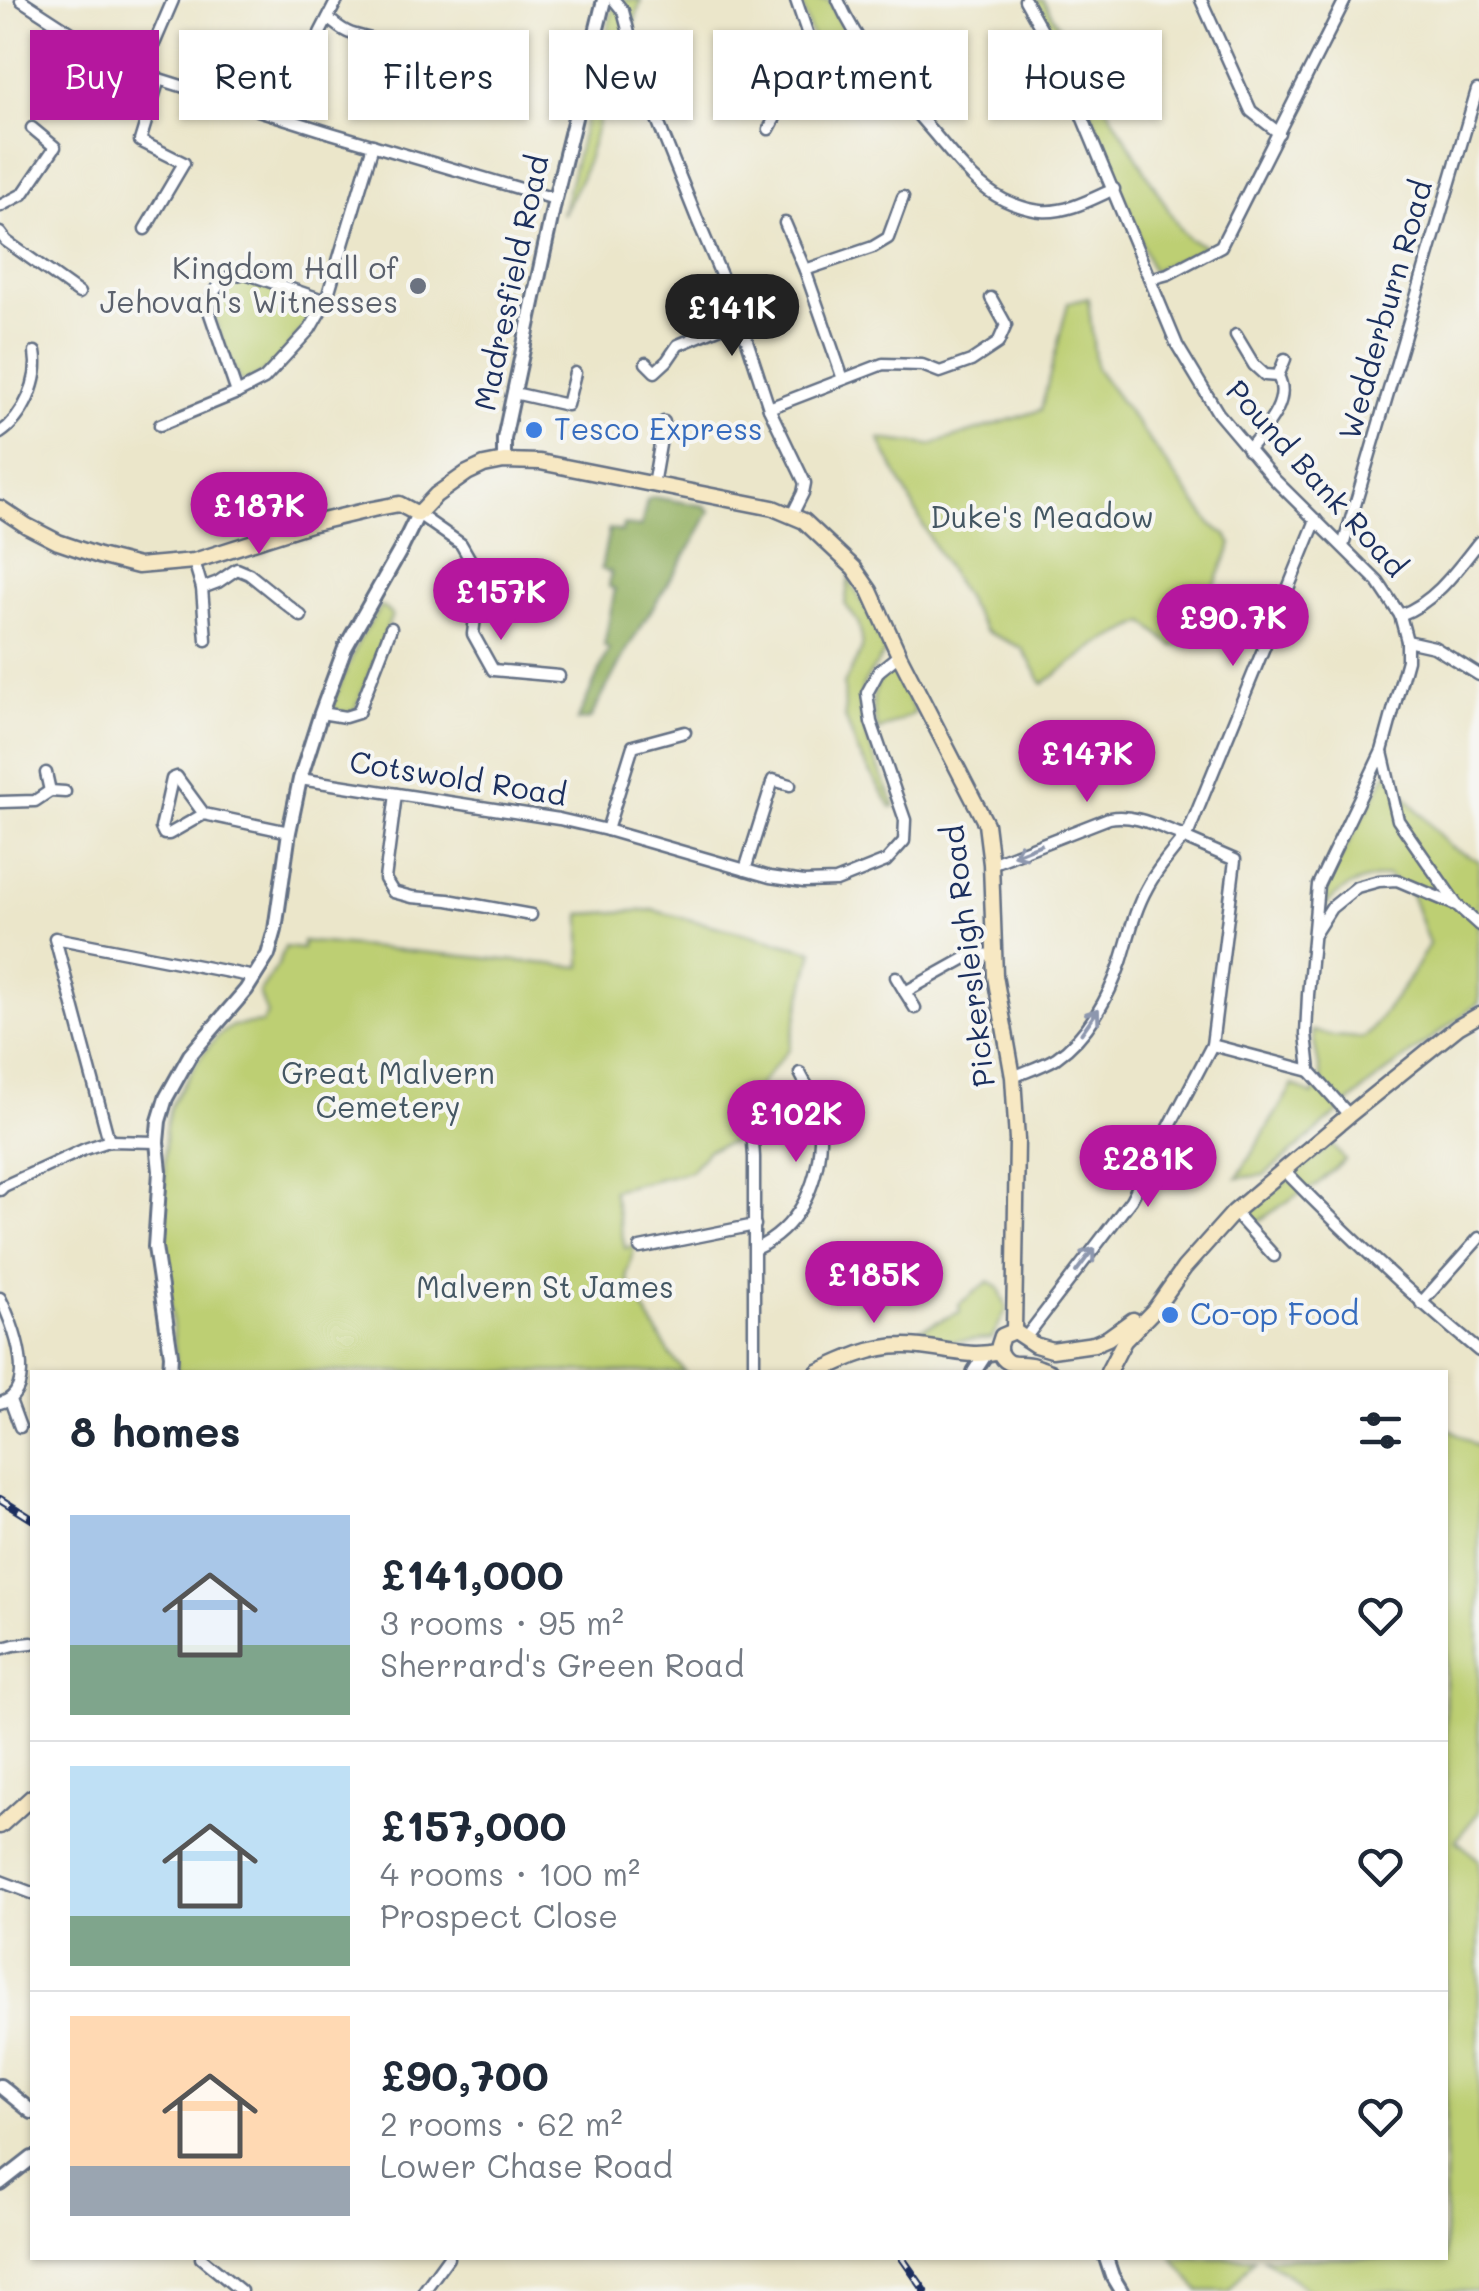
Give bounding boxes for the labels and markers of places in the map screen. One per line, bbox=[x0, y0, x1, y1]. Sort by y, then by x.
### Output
place label: Kingdom Hall of Jehovah's Witnesses bbox=[100, 247, 399, 321]
pin: £141K bbox=[662, 274, 802, 359]
marker: Kingdom Hall of Jehovah's Witnesses bbox=[407, 275, 429, 297]
place label: Tesco Express bbox=[554, 408, 763, 448]
marker: Tesco Express bbox=[523, 419, 545, 441]
pin: £187K bbox=[189, 472, 329, 557]
pin: £157K bbox=[431, 558, 571, 643]
pin: £90.7K bbox=[1152, 584, 1314, 669]
pin: £147K bbox=[1017, 720, 1157, 805]
pin: £102K bbox=[726, 1080, 866, 1165]
pin: £281K bbox=[1078, 1125, 1218, 1210]
pin: £185K bbox=[804, 1241, 944, 1326]
place label: Co-op Food bbox=[1190, 1293, 1359, 1333]
marker: Co-op Food bbox=[1159, 1304, 1181, 1326]

